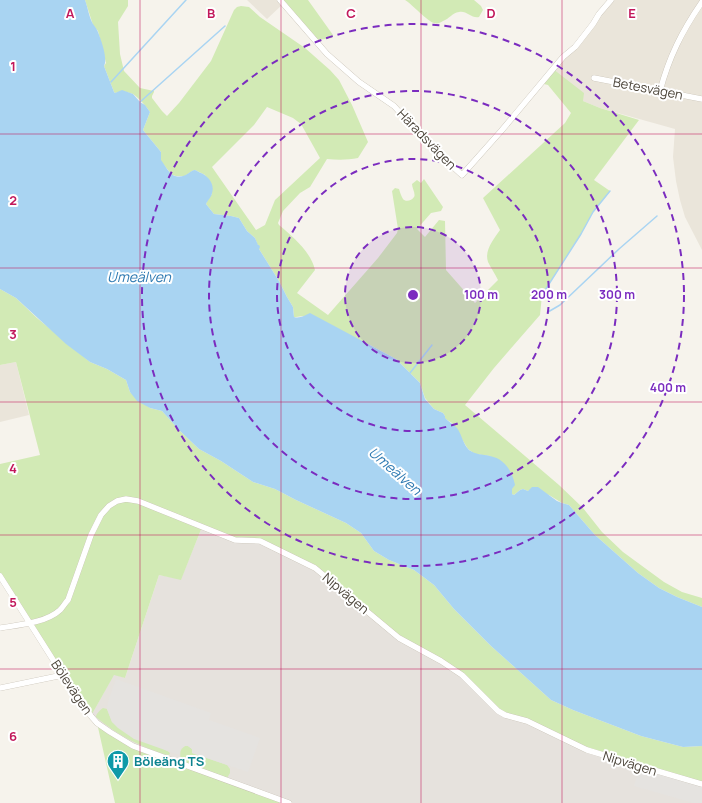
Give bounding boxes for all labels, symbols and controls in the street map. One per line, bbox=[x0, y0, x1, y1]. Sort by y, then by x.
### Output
text: A bbox=[66, 4, 75, 22]
text: B bbox=[207, 4, 215, 22]
text: C bbox=[346, 4, 356, 22]
text: D bbox=[486, 4, 496, 22]
text: E bbox=[628, 4, 636, 22]
text: 1 bbox=[10, 57, 16, 75]
street label: Betesvägen bbox=[611, 72, 685, 104]
street label: Häradsvägen bbox=[393, 105, 461, 173]
text: 2 bbox=[9, 191, 17, 209]
water label: Umeälven bbox=[107, 267, 172, 286]
text: 100 m bbox=[464, 286, 498, 303]
text: 200 m bbox=[531, 286, 567, 303]
text: 300 m bbox=[599, 286, 635, 303]
centre of rings bbox=[406, 288, 420, 302]
text: 3 bbox=[9, 325, 17, 343]
text: 400 m bbox=[650, 379, 686, 396]
water label: Umeälven bbox=[365, 443, 426, 499]
text: 4 bbox=[9, 459, 17, 477]
street label: Nipvägen bbox=[319, 568, 373, 618]
text: 5 bbox=[9, 593, 17, 611]
street label: Bölevägen bbox=[47, 656, 97, 718]
text: 6 bbox=[9, 727, 17, 745]
street label: Nipvägen bbox=[601, 746, 659, 780]
building icon: Böleäng TS bbox=[105, 748, 131, 781]
place label: Böleäng TS bbox=[134, 752, 205, 770]

